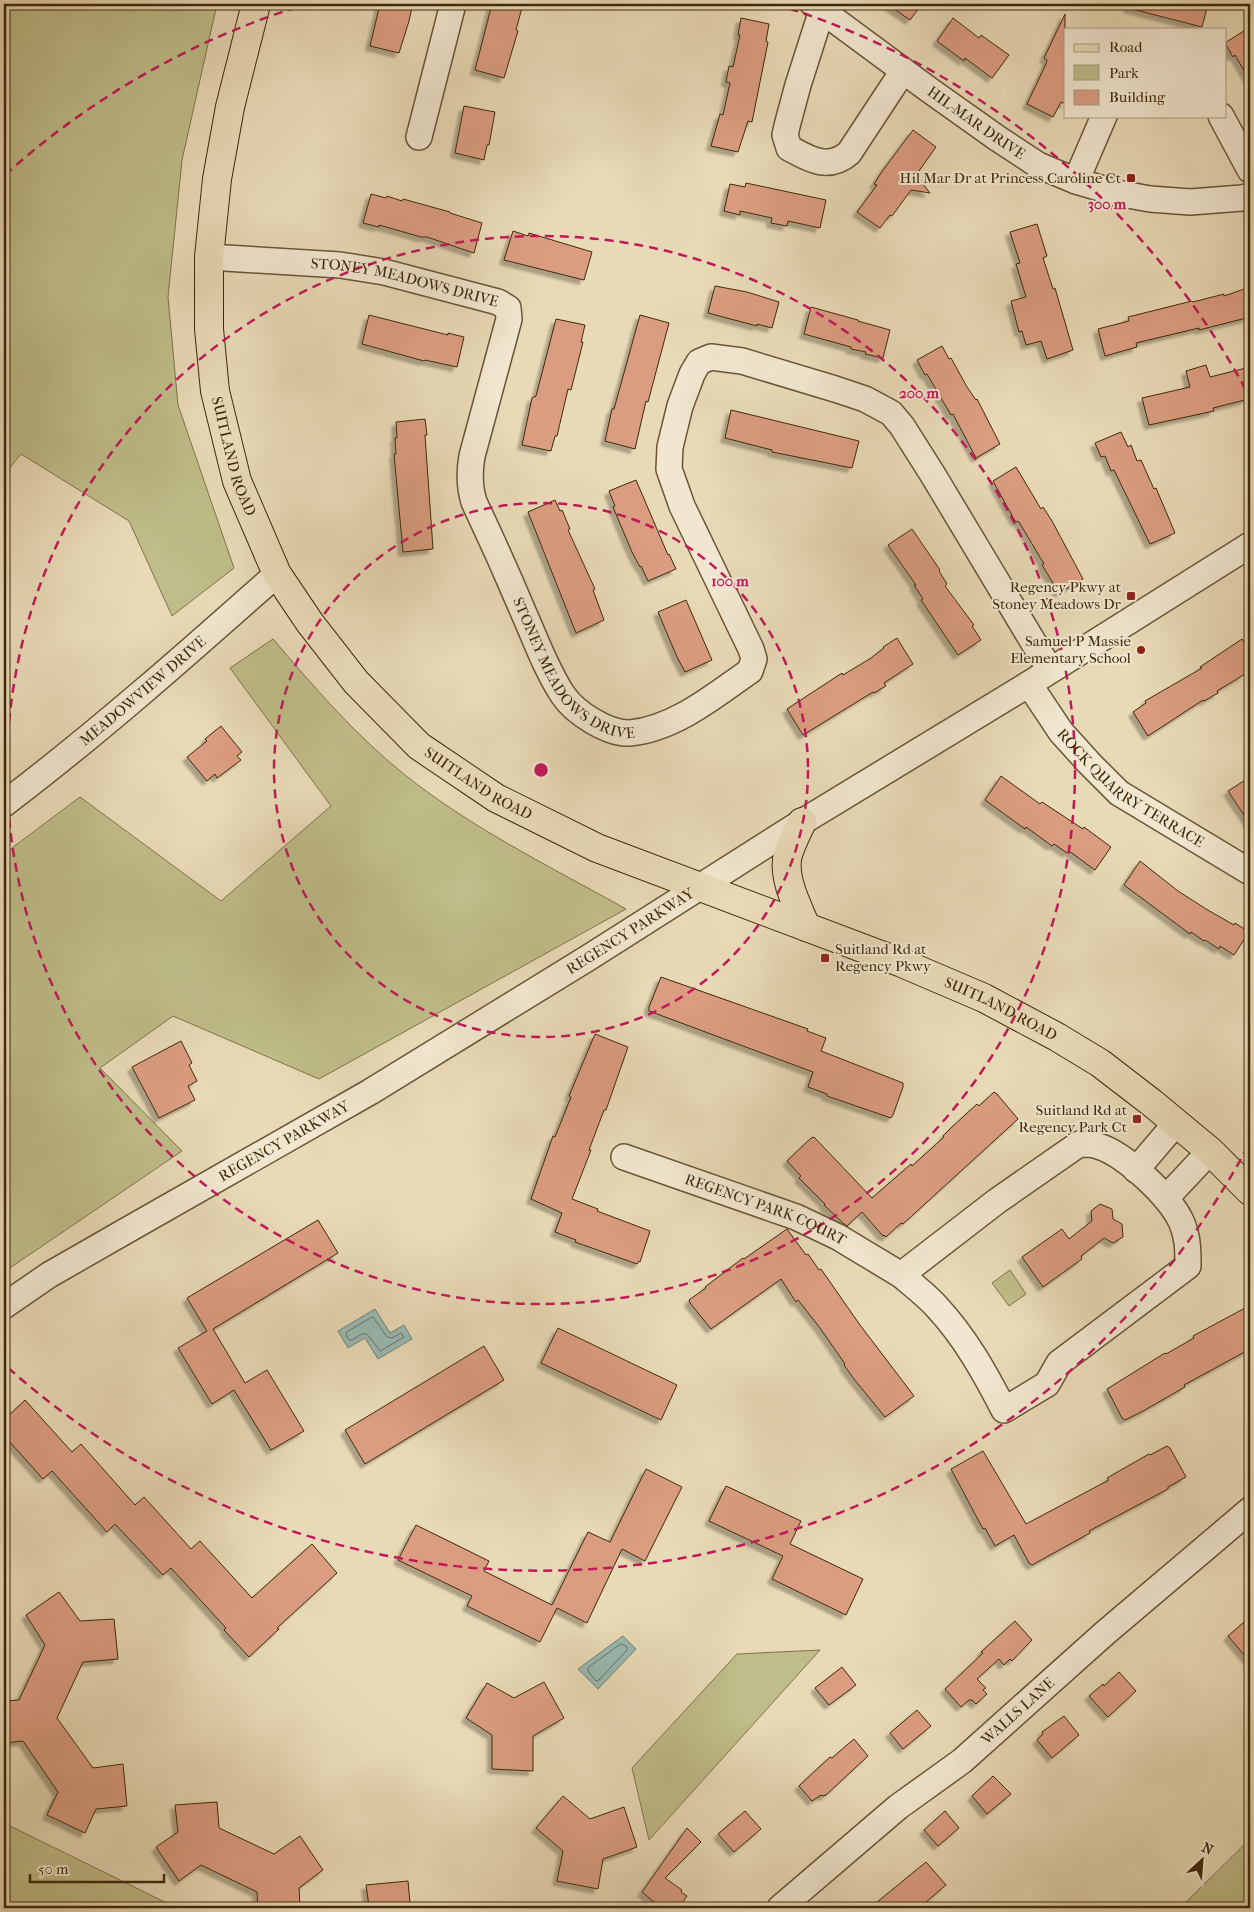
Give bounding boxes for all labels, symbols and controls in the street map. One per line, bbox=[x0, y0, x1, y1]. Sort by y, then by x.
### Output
legend bbox=[1064, 28, 1226, 118]
text: Road bbox=[1109, 38, 1143, 56]
text: Park bbox=[1109, 64, 1139, 82]
street label: HIL-MAR DRIVE bbox=[924, 82, 1029, 163]
text: Building bbox=[1109, 88, 1166, 106]
place label: Hil Mar Dr at Princess Caroline Ct bbox=[900, 169, 1122, 187]
marker: Hil Mar Dr at Princess Caroline Ct bbox=[1125, 172, 1137, 184]
text: 300 m bbox=[1088, 195, 1127, 213]
street label: STONEY MEADOWS DRIVE bbox=[310, 254, 501, 311]
text: 200 m bbox=[899, 384, 939, 402]
street label: SUITLAND ROAD bbox=[208, 395, 260, 519]
text: 100 m bbox=[711, 572, 749, 590]
place label: Regency Pkwy at Stoney Meadows Dr bbox=[992, 578, 1122, 613]
marker: Regency Pkwy at Stoney Meadows Dr bbox=[1125, 590, 1137, 602]
street label: STONEY MEADOWS DRIVE bbox=[509, 594, 636, 742]
street label: MEADOWVIEW DRIVE bbox=[76, 632, 209, 750]
place label: Samuel P Massie Elementary School bbox=[1010, 632, 1132, 667]
marker: Samuel P Massie Elementary School bbox=[1135, 644, 1147, 656]
street label: ROCK QUARRY TERRACE bbox=[1053, 725, 1207, 851]
street label: SUITLAND ROAD bbox=[421, 743, 535, 823]
centre of rings bbox=[532, 761, 550, 779]
street label: REGENCY PARKWAY bbox=[563, 884, 698, 978]
place label: Suitland Rd at Regency Pkwy bbox=[835, 940, 932, 975]
marker: Suitland Rd at Regency Pkwy bbox=[819, 952, 831, 964]
street label: SUITLAND ROAD bbox=[942, 973, 1060, 1044]
street label: REGENCY PARKWAY bbox=[215, 1096, 353, 1185]
place label: Suitland Rd at Regency Park Ct bbox=[1019, 1101, 1128, 1136]
marker: Suitland Rd at Regency Park Ct bbox=[1131, 1113, 1143, 1125]
street label: REGENCY PARK COURT bbox=[682, 1170, 850, 1249]
street label: WALLS LANE bbox=[977, 1674, 1058, 1749]
north arrow bbox=[1176, 1834, 1226, 1884]
text: N bbox=[1199, 1839, 1216, 1859]
scale bar bbox=[30, 1852, 164, 1884]
text: 50 m bbox=[38, 1860, 69, 1878]

